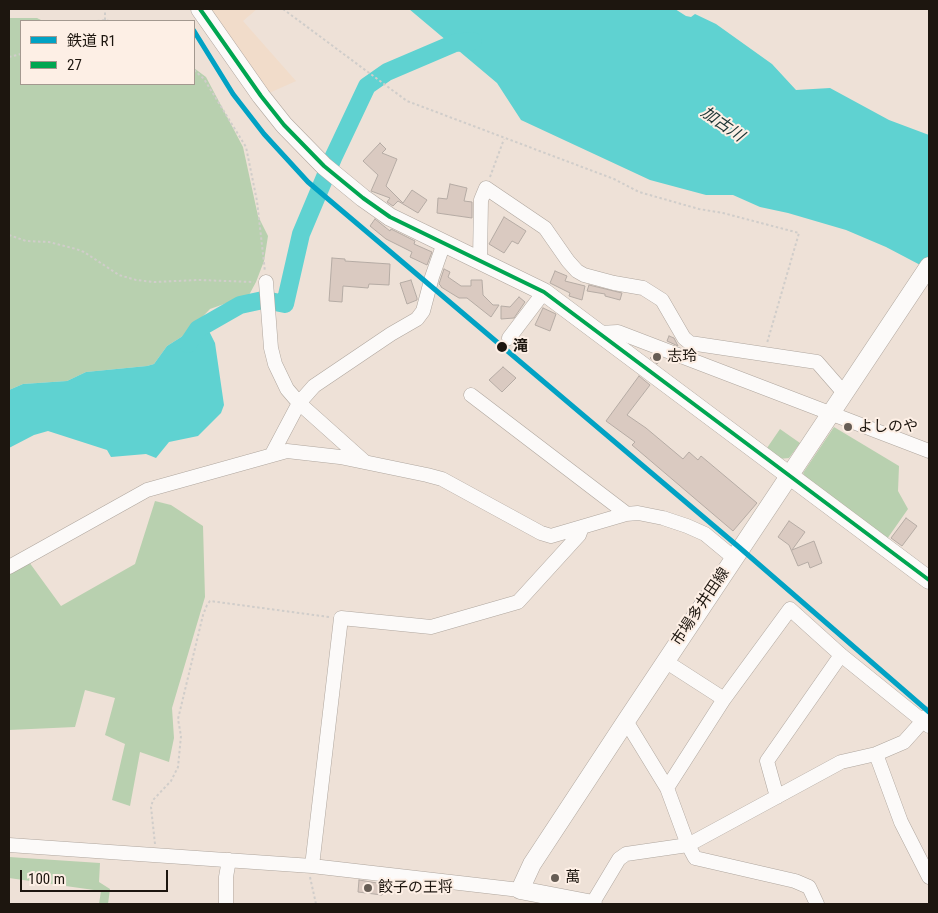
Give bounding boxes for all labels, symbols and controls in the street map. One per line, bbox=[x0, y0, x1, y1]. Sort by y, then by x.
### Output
legend bbox=[20, 20, 195, 85]
text: 鉄道 R1 bbox=[67, 32, 116, 50]
text: 27 bbox=[67, 56, 82, 74]
water label: 加古川 bbox=[697, 103, 747, 147]
place label: 滝 bbox=[513, 338, 528, 356]
marker: 滝 bbox=[495, 340, 509, 354]
place label: 志玲 bbox=[667, 348, 697, 366]
marker: 志玲 bbox=[651, 351, 663, 363]
place label: よしのや bbox=[858, 418, 918, 436]
marker: よしのや bbox=[842, 421, 854, 433]
street label: 市場多井田線 bbox=[668, 565, 734, 649]
scale bar bbox=[22, 860, 170, 892]
place label: 萬 bbox=[565, 869, 580, 887]
text: 100 m bbox=[28, 870, 65, 888]
marker: 萬 bbox=[549, 872, 561, 884]
place label: 餃子の王将 bbox=[378, 879, 453, 897]
marker: 餃子の王将 bbox=[362, 882, 374, 894]

